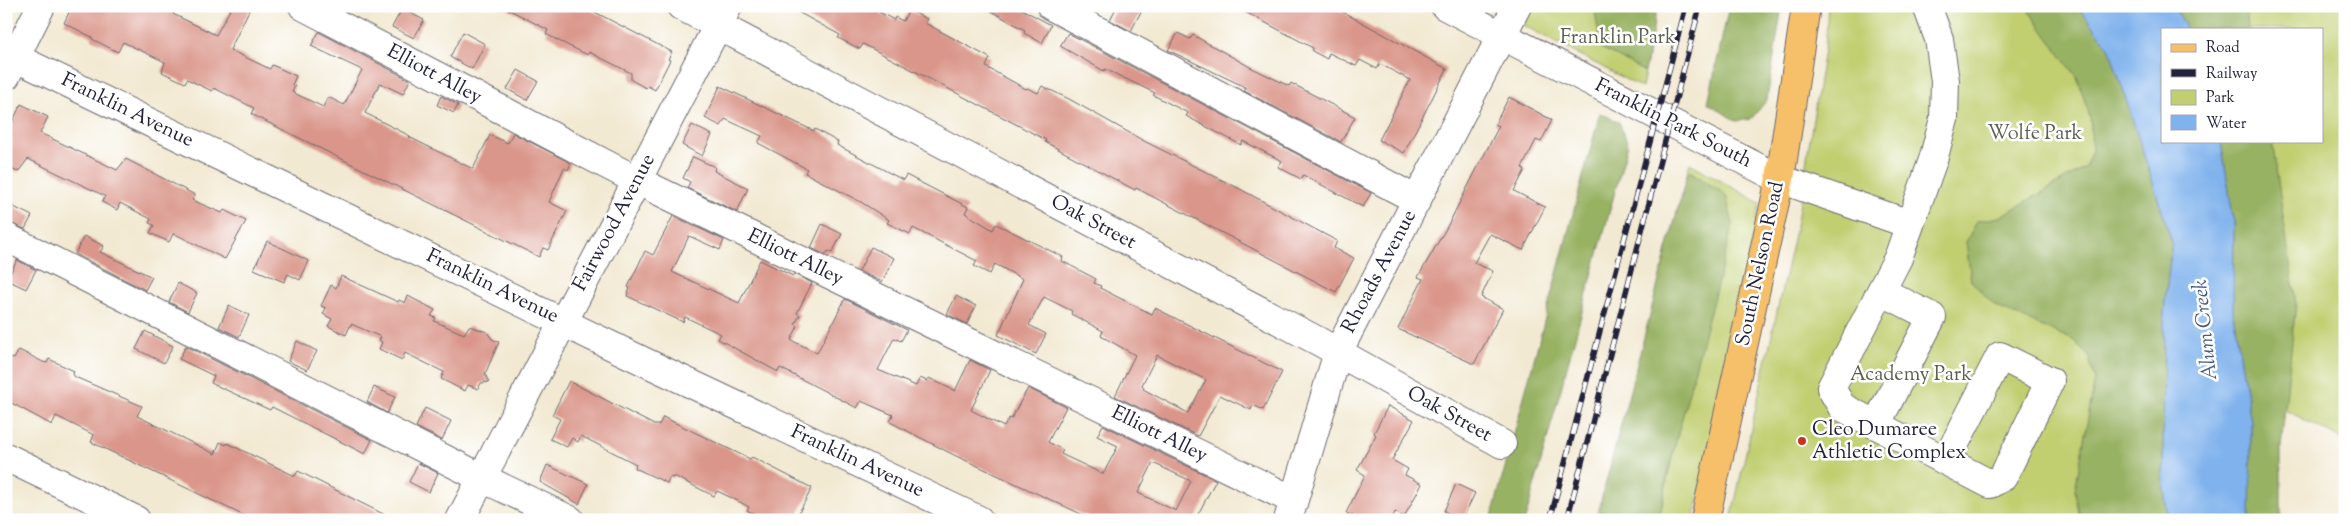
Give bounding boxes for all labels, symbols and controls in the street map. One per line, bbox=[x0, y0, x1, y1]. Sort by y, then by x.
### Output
park label: Franklin Park bbox=[1560, 24, 1676, 53]
legend bbox=[2161, 28, 2324, 142]
street label: Elliott Alley bbox=[381, 38, 487, 112]
text: Road bbox=[2206, 38, 2240, 59]
text: Railway bbox=[2206, 64, 2258, 85]
street label: Franklin Avenue bbox=[56, 66, 198, 156]
street label: Franklin Park South bbox=[1589, 72, 1757, 176]
text: Park bbox=[2206, 88, 2235, 109]
text: Water bbox=[2206, 114, 2247, 135]
park label: Wolfe Park bbox=[1988, 120, 2083, 149]
street label: Fairwood Avenue bbox=[567, 149, 663, 297]
street label: South Nelson Road bbox=[1729, 179, 1793, 349]
street label: Oak Street bbox=[1045, 188, 1141, 258]
street label: Rhoads Avenue bbox=[1335, 205, 1425, 339]
street label: Elliott Alley bbox=[742, 222, 848, 294]
street label: Franklin Avenue bbox=[421, 242, 563, 332]
water label: Alum Creek bbox=[2186, 278, 2226, 382]
park label: Academy Park bbox=[1850, 361, 1972, 390]
street label: Oak Street bbox=[1401, 380, 1497, 450]
street label: Elliott Alley bbox=[1106, 399, 1212, 471]
place label: Cleo Dumaree Athletic Complex bbox=[1812, 416, 1966, 468]
street label: Franklin Avenue bbox=[785, 418, 929, 506]
marker: Cleo Dumaree Athletic Complex bbox=[1796, 435, 1808, 447]

